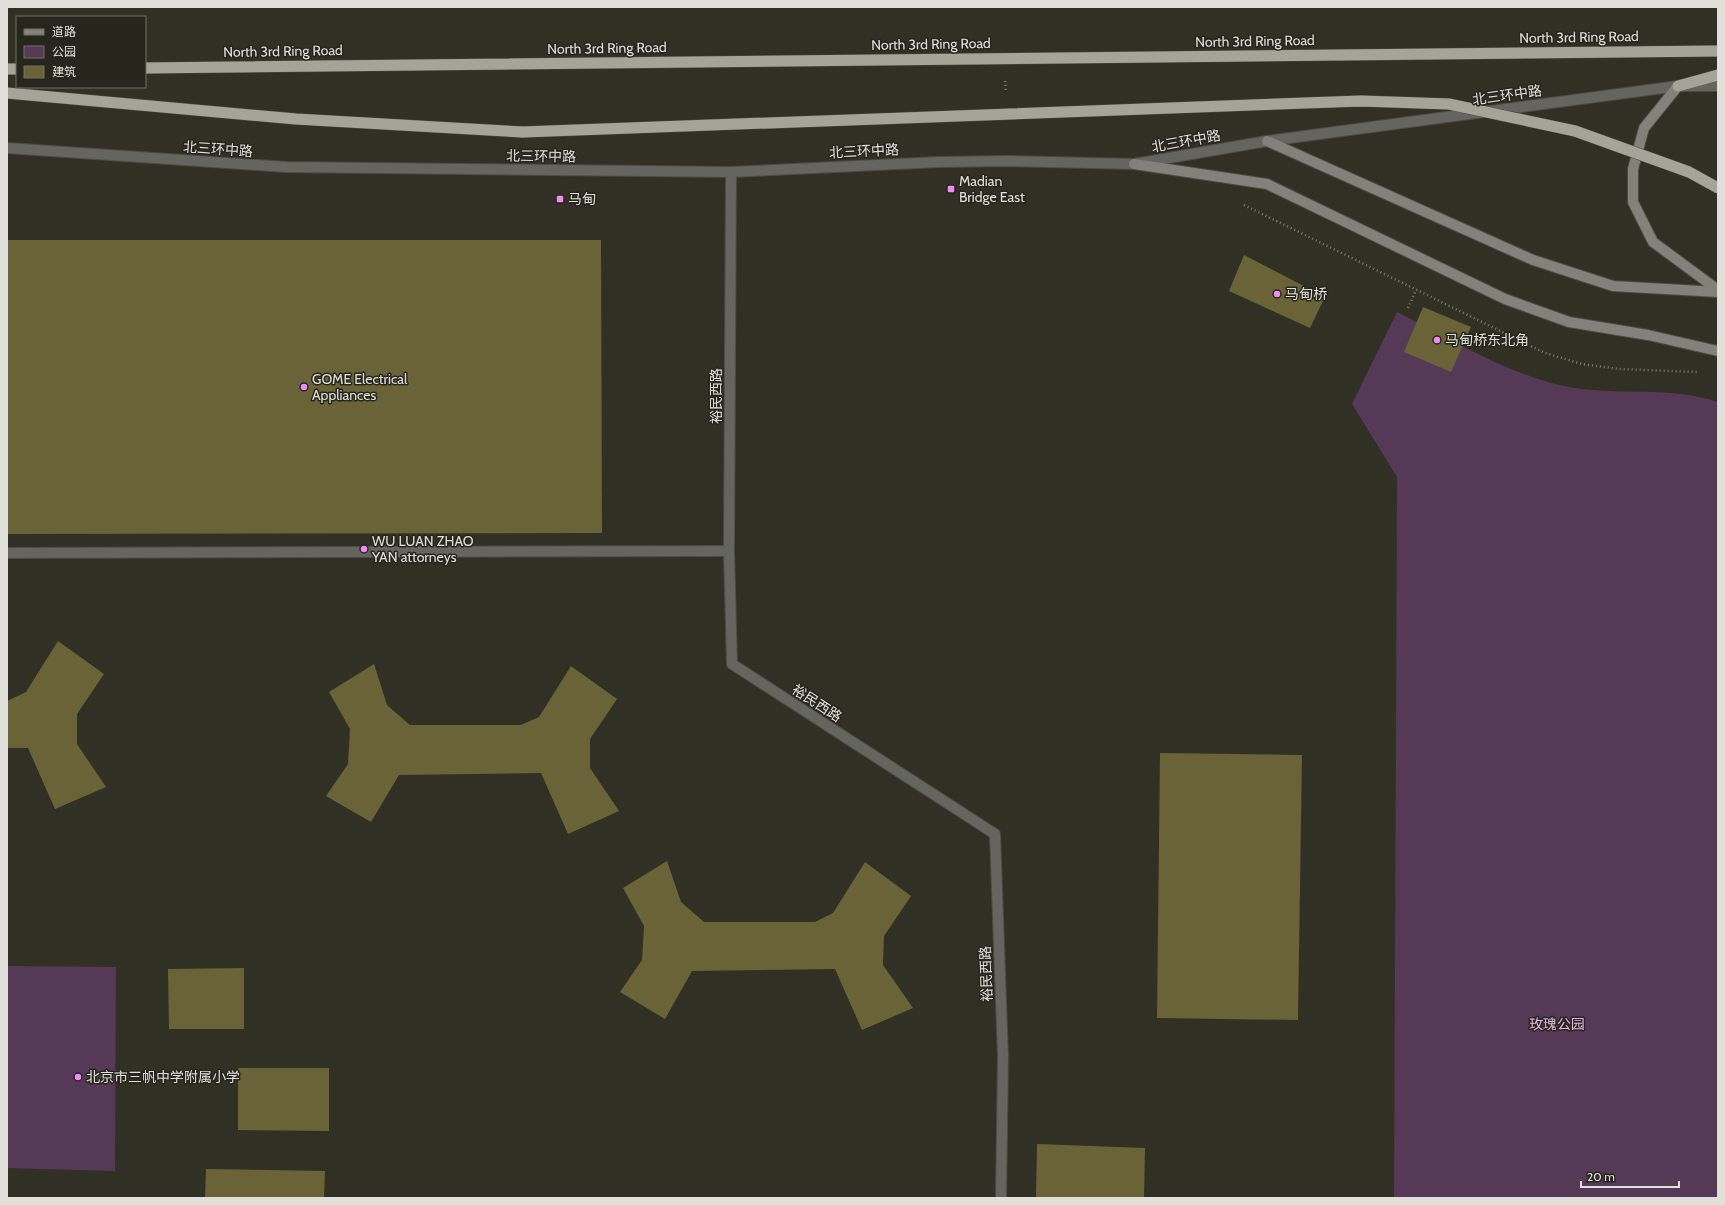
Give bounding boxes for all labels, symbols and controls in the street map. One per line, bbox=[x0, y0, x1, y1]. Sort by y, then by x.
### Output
legend bbox=[16, 16, 146, 88]
text: 道路 bbox=[52, 24, 76, 39]
street label: North 3rd Ring Road bbox=[1519, 27, 1639, 47]
street label: North 3rd Ring Road bbox=[1195, 31, 1315, 51]
street label: North 3rd Ring Road bbox=[871, 34, 991, 54]
street label: North 3rd Ring Road bbox=[547, 38, 667, 58]
street label: North 3rd Ring Road bbox=[223, 41, 343, 61]
text: 公园 bbox=[52, 44, 76, 59]
text: 建筑 bbox=[52, 64, 76, 79]
street label: 北三环中路 bbox=[1471, 81, 1543, 109]
street label: 北三环中路 bbox=[1150, 126, 1222, 156]
street label: 北三环中路 bbox=[182, 138, 254, 160]
street label: 北三环中路 bbox=[829, 140, 899, 162]
street label: 北三环中路 bbox=[506, 146, 576, 166]
place label: Madian Bridge East bbox=[959, 172, 1025, 206]
marker: Madian Bridge East bbox=[946, 184, 956, 194]
place label: 马甸 bbox=[568, 190, 596, 208]
marker: 马甸 bbox=[555, 194, 565, 204]
place label: 马甸桥 bbox=[1285, 285, 1327, 303]
marker: 马甸桥 bbox=[1272, 289, 1282, 299]
place label: 马甸桥东北角 bbox=[1445, 331, 1529, 349]
marker: 马甸桥东北角 bbox=[1432, 335, 1442, 345]
street label: 裕民西路 bbox=[707, 368, 725, 424]
place label: GOME Electrical Appliances bbox=[312, 370, 408, 404]
marker: GOME Electrical Appliances bbox=[299, 382, 309, 392]
place label: WU LUAN ZHAO YAN attorneys bbox=[371, 532, 474, 566]
marker: WU LUAN ZHAO YAN attorneys bbox=[359, 544, 369, 554]
street label: 裕民西路 bbox=[789, 680, 845, 726]
street label: 裕民西路 bbox=[976, 946, 996, 1002]
park label: 玫瑰公园 bbox=[1529, 1015, 1585, 1033]
place label: 北京市三帆中学附属小学 bbox=[86, 1068, 240, 1086]
marker: 北京市三帆中学附属小学 bbox=[73, 1072, 83, 1082]
scale bar bbox=[1581, 1163, 1679, 1189]
text: 20 m bbox=[1587, 1169, 1615, 1184]

